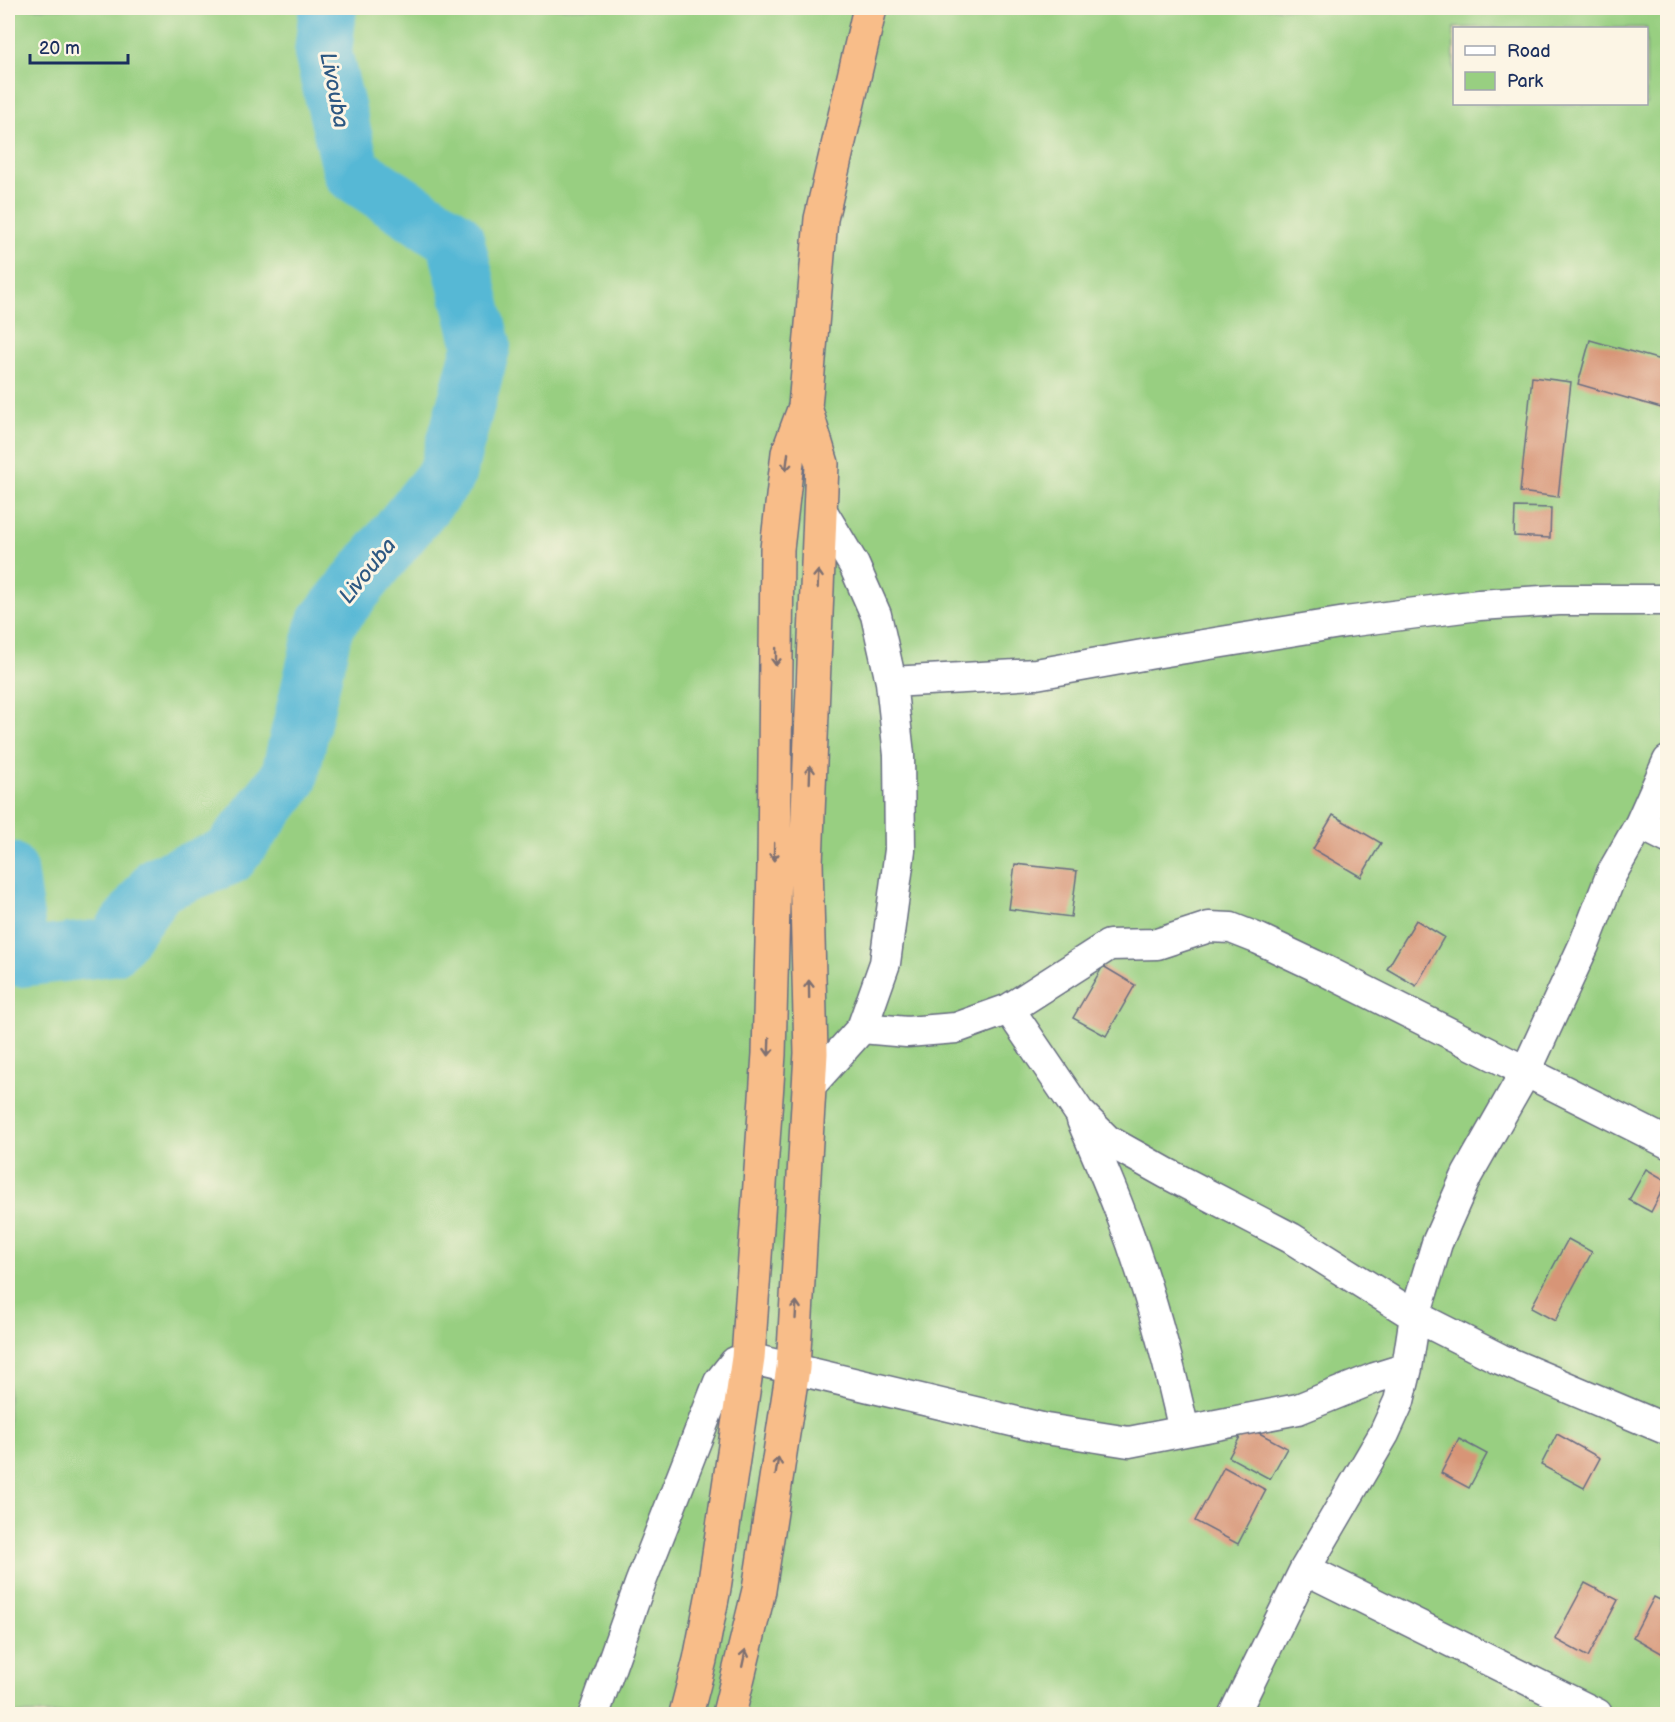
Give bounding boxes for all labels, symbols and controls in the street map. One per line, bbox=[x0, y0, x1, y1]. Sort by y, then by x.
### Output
scale bar bbox=[30, 27, 128, 65]
legend bbox=[1453, 27, 1648, 105]
text: 20 m bbox=[39, 38, 80, 59]
text: Road bbox=[1507, 41, 1551, 62]
water label: Livouba bbox=[313, 50, 355, 130]
text: Park bbox=[1507, 71, 1543, 92]
one-way arrow bbox=[781, 452, 792, 472]
water label: Livouba bbox=[333, 533, 403, 609]
one-way arrow bbox=[812, 569, 823, 589]
one-way arrow bbox=[770, 646, 781, 666]
one-way arrow bbox=[804, 764, 815, 784]
one-way arrow bbox=[768, 841, 780, 861]
one-way arrow bbox=[803, 980, 815, 1000]
one-way arrow bbox=[764, 1036, 775, 1056]
one-way arrow bbox=[791, 1301, 802, 1321]
one-way arrow bbox=[772, 1456, 783, 1476]
one-way arrow bbox=[739, 1649, 750, 1668]

